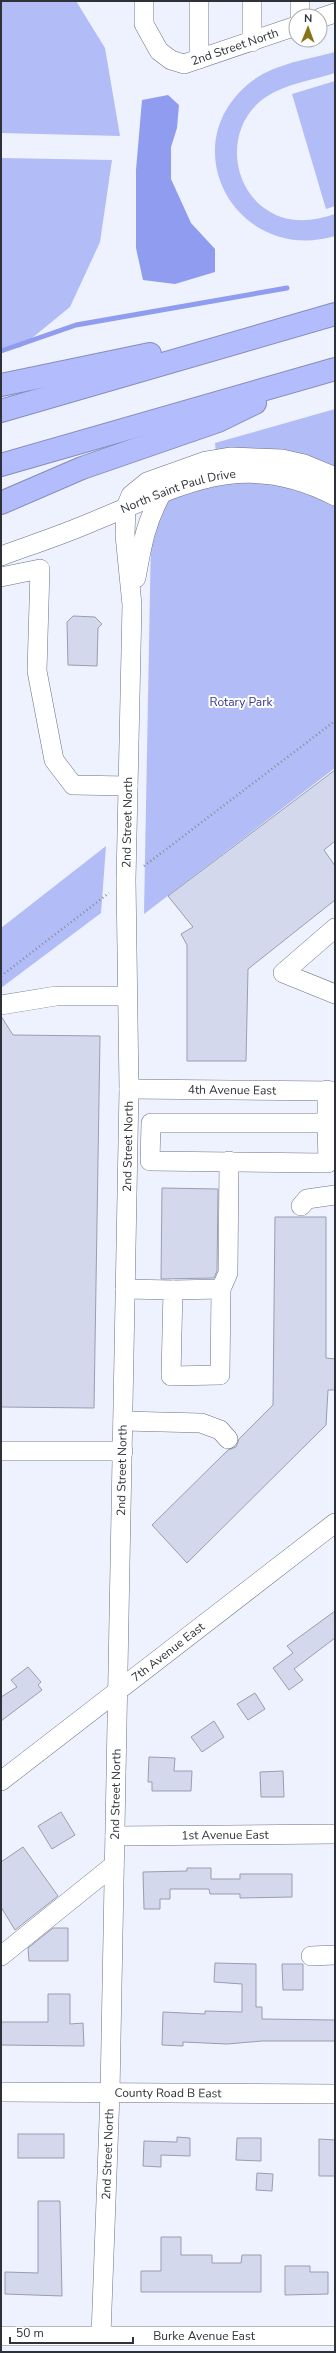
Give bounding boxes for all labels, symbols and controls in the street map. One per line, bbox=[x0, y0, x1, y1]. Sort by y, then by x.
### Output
north arrow bbox=[288, 8, 328, 48]
text: N bbox=[304, 11, 312, 26]
street label: 2nd Street North bbox=[189, 25, 280, 69]
street label: North Saint Paul Drive bbox=[118, 466, 236, 517]
park label: Rotary Park bbox=[210, 694, 273, 710]
street label: 2nd Street North bbox=[118, 777, 136, 868]
street label: 4th Avenue East bbox=[188, 1082, 277, 1098]
street label: 2nd Street North bbox=[119, 1101, 137, 1192]
street label: 2nd Street North bbox=[113, 1425, 131, 1516]
street label: 7th Avenue East bbox=[128, 1618, 209, 1685]
street label: 2nd Street North bbox=[107, 1748, 125, 1840]
street label: 1st Avenue East bbox=[181, 1827, 270, 1843]
street label: County Road B East bbox=[114, 2085, 222, 2101]
street label: 2nd Street North bbox=[98, 2108, 117, 2200]
scale bar bbox=[10, 2319, 133, 2345]
text: 50 m bbox=[16, 2325, 44, 2341]
street label: Burke Avenue East bbox=[153, 2328, 256, 2344]

